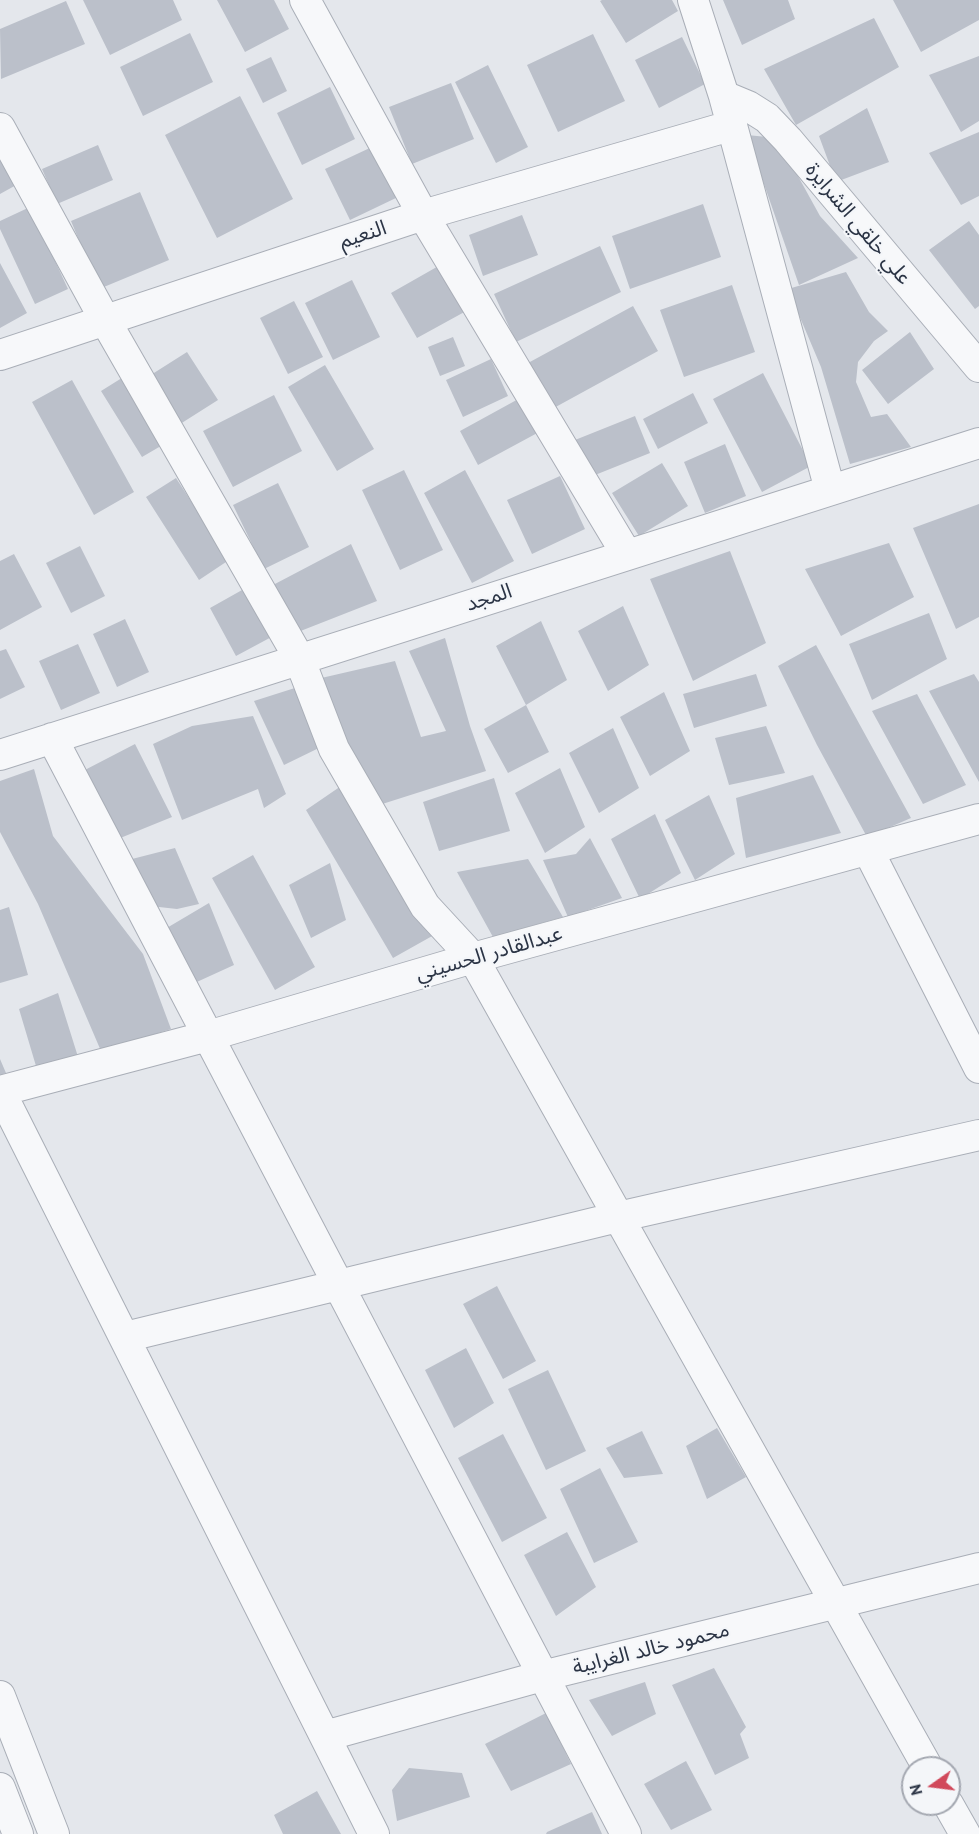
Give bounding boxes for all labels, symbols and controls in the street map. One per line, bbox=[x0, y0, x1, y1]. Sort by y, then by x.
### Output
street label: علي خلقي الشرايرة bbox=[800, 158, 916, 290]
street label: النعيم bbox=[336, 216, 390, 254]
street label: المجد bbox=[463, 579, 515, 617]
street label: عبدالقادر الحسيني bbox=[413, 921, 565, 987]
street label: محمود خالد الغرايبة bbox=[570, 1617, 732, 1681]
north arrow bbox=[901, 1756, 961, 1816]
text: N bbox=[905, 1782, 926, 1797]

